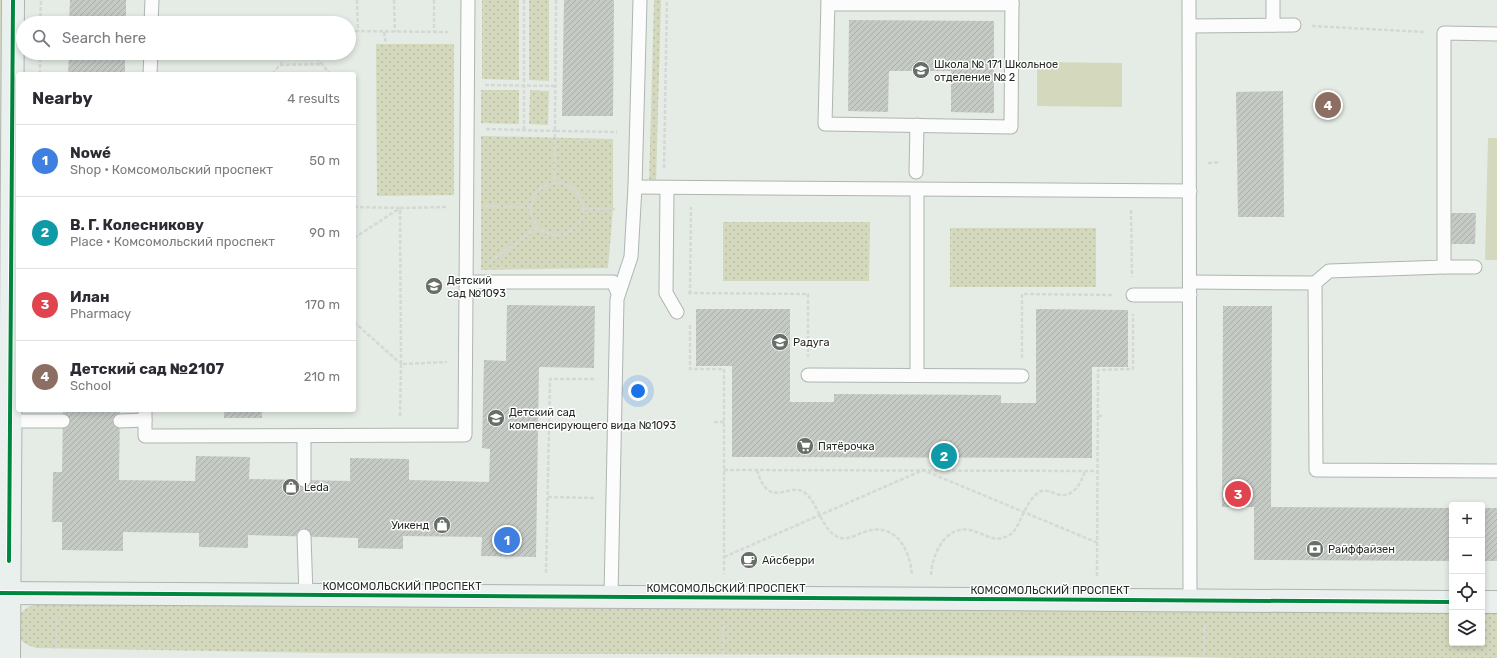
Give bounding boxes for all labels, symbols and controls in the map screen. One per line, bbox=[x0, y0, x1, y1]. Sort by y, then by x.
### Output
search box bbox=[16, 16, 356, 60]
icon: search bbox=[30, 27, 52, 49]
text: Search here bbox=[62, 29, 146, 47]
place label: Школа № 171 Школьное отделение № 2 bbox=[934, 58, 1058, 84]
school or university icon: Школа № 171 Школьное отделение № 2 bbox=[911, 60, 931, 80]
text: Nearby bbox=[32, 88, 93, 108]
pin: 4 bbox=[1315, 90, 1341, 120]
text: 4 results bbox=[287, 91, 340, 106]
text: Nowé bbox=[70, 144, 111, 162]
text: 1 bbox=[42, 153, 48, 168]
text: 50 m bbox=[309, 153, 340, 168]
text: Shop · Комсомольский проспект bbox=[70, 162, 273, 177]
text: В. Г. Колесникову bbox=[70, 216, 204, 234]
text: 2 bbox=[41, 225, 49, 240]
text: 90 m bbox=[309, 225, 340, 240]
text: Place · Комсомольский проспект bbox=[70, 234, 275, 249]
place label: Детский сад №1093 bbox=[447, 274, 506, 300]
school or university icon: Детский сад №1093 bbox=[424, 276, 444, 296]
text: Илан bbox=[70, 288, 109, 306]
text: 3 bbox=[41, 297, 49, 312]
text: 170 m bbox=[305, 297, 340, 312]
text: Pharmacy bbox=[70, 306, 131, 321]
school or university icon: Радуга bbox=[770, 332, 790, 352]
place label: Радуга bbox=[793, 336, 830, 349]
text: Детский сад №2107 bbox=[70, 360, 224, 378]
text: 4 bbox=[41, 369, 49, 384]
text: 210 m bbox=[304, 369, 340, 384]
text: School bbox=[70, 378, 111, 393]
your location bbox=[628, 381, 648, 401]
place label: Детский сад компенсирующего вида №1093 bbox=[509, 406, 676, 432]
school or university icon: Детский сад компенсирующего вида №1093 bbox=[486, 408, 506, 428]
supermarket icon: Пятёрочка bbox=[795, 436, 815, 456]
place label: Пятёрочка bbox=[818, 440, 875, 453]
pin: 2 bbox=[931, 441, 957, 471]
shop icon: Leda bbox=[281, 477, 301, 497]
pin: 3 bbox=[1225, 479, 1251, 509]
place label: Leda bbox=[304, 481, 329, 494]
map controls bbox=[1449, 502, 1485, 646]
button: + bbox=[1449, 502, 1485, 538]
shop icon: Уикенд bbox=[432, 515, 452, 535]
place label: Уикенд bbox=[391, 519, 429, 532]
pin: 1 bbox=[494, 525, 520, 555]
button: − bbox=[1449, 538, 1485, 574]
bank icon: Райффайзен bbox=[1305, 539, 1325, 559]
place label: Райффайзен bbox=[1328, 543, 1395, 556]
cafe icon: Айсберри bbox=[739, 550, 759, 570]
place label: Айсберри bbox=[762, 554, 815, 567]
button: locate bbox=[1449, 574, 1485, 610]
street label: КОМСОМОЛЬСКИЙ ПРОСПЕКТ bbox=[322, 580, 482, 593]
street label: КОМСОМОЛЬСКИЙ ПРОСПЕКТ bbox=[646, 582, 806, 595]
street label: КОМСОМОЛЬСКИЙ ПРОСПЕКТ bbox=[970, 584, 1130, 597]
button: layers bbox=[1449, 610, 1485, 646]

